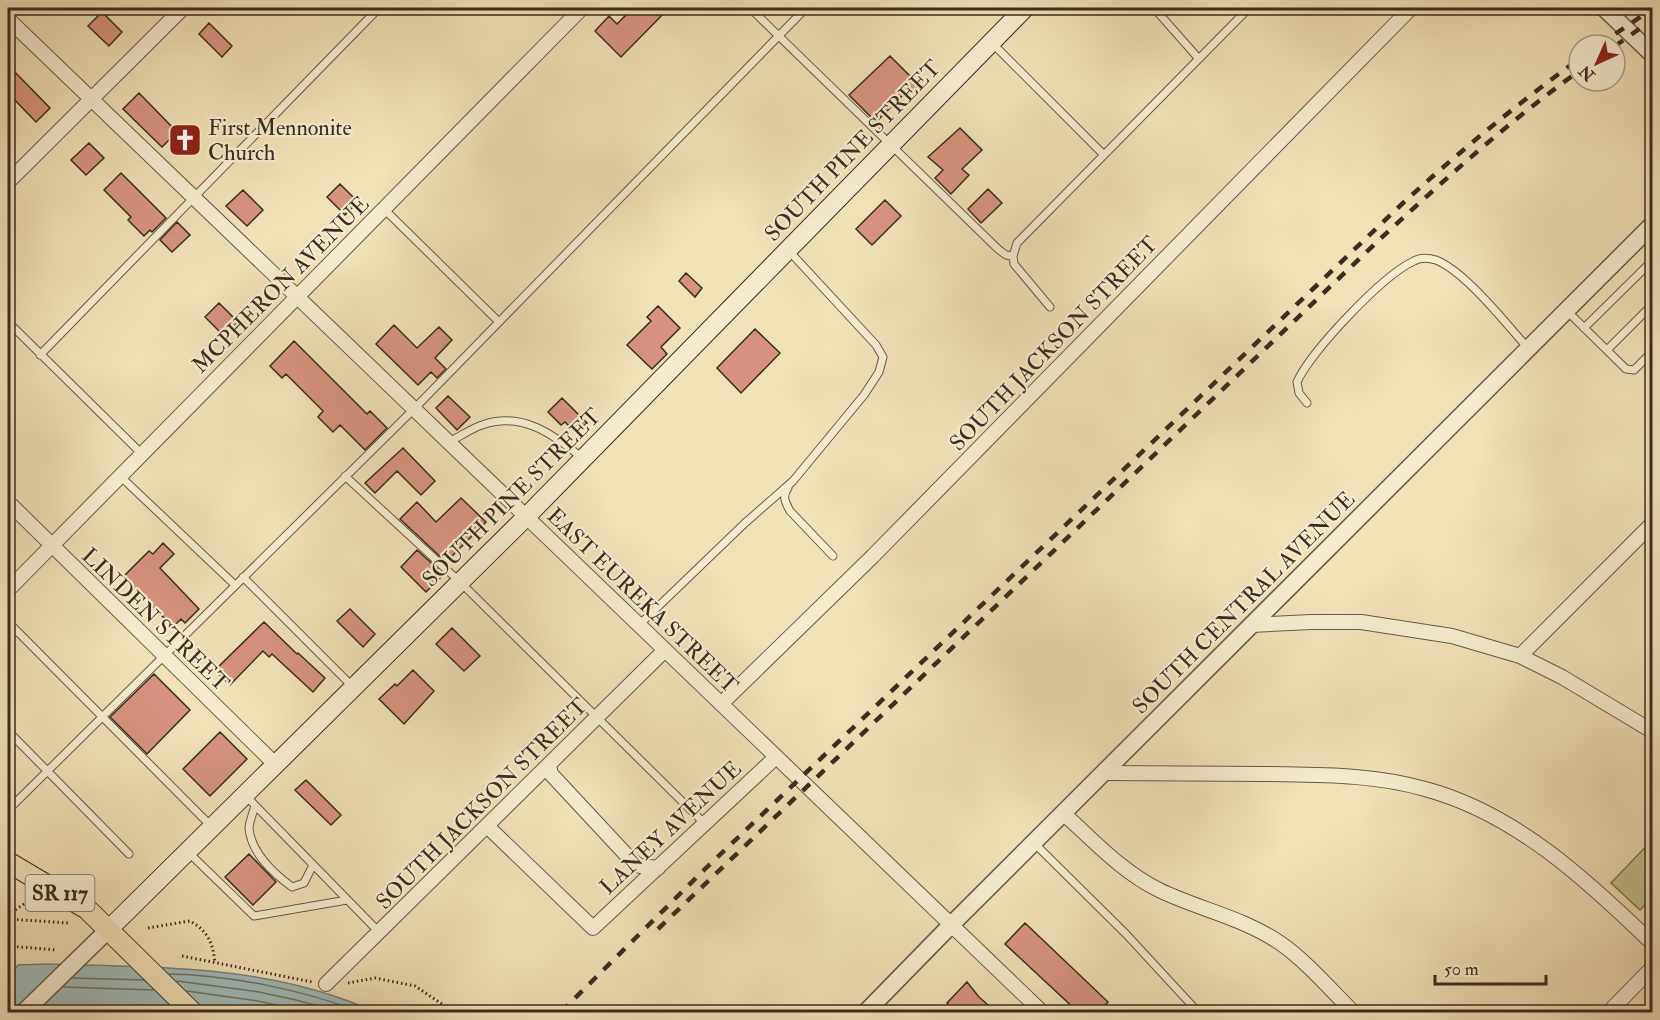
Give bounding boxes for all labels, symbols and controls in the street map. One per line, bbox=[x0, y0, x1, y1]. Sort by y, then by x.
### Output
north arrow bbox=[1567, 33, 1627, 93]
street label: SOUTH PINE STREET bbox=[759, 54, 947, 247]
text: N bbox=[1574, 60, 1600, 86]
place label: First Mennonite Church bbox=[208, 114, 352, 167]
church icon: First Mennonite Church bbox=[167, 122, 203, 158]
street label: MCPHERON AVENUE bbox=[186, 190, 375, 379]
street label: SOUTH JACKSON STREET bbox=[944, 230, 1164, 457]
street label: SOUTH PINE STREET bbox=[416, 402, 608, 593]
street label: SOUTH CENTRAL AVENUE bbox=[1126, 485, 1361, 720]
street label: EAST EUREKA STREET bbox=[541, 502, 744, 700]
street label: LINDEN STREET bbox=[76, 542, 236, 698]
street label: SOUTH JACKSON STREET bbox=[370, 692, 594, 915]
street label: LANEY AVENUE bbox=[594, 755, 747, 901]
road number: SR 117 bbox=[26, 875, 94, 911]
scale bar bbox=[1435, 948, 1546, 986]
text: 50 m bbox=[1444, 958, 1479, 981]

